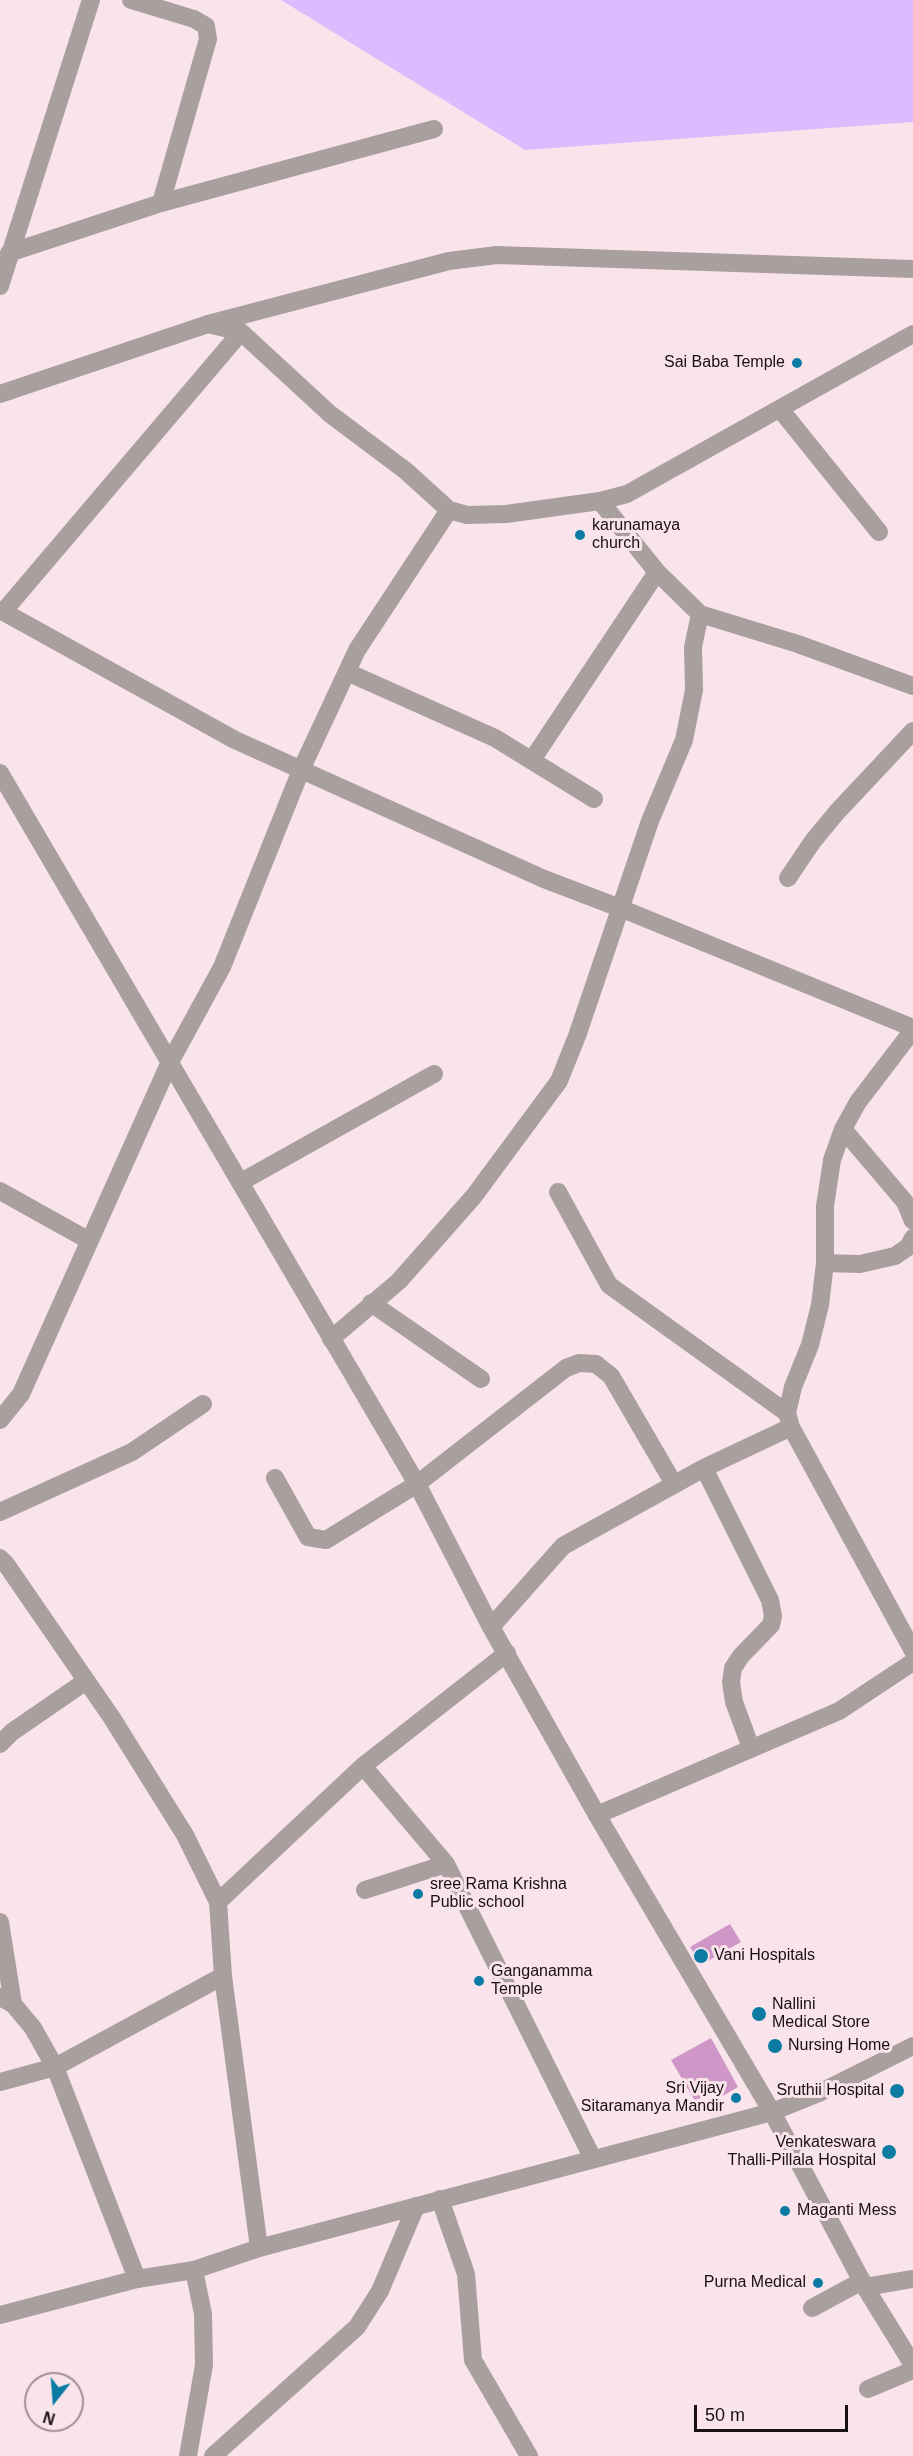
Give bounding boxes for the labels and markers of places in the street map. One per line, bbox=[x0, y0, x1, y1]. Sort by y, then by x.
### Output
place label: Sai Baba Temple bbox=[664, 353, 785, 373]
marker: Sai Baba Temple bbox=[790, 356, 804, 370]
place label: karunamaya church bbox=[592, 516, 680, 554]
marker: karunamaya church bbox=[573, 528, 587, 542]
place label: sree Rama Krishna Public school bbox=[430, 1875, 567, 1913]
marker: sree Rama Krishna Public school bbox=[411, 1887, 425, 1901]
place label: Vani Hospitals bbox=[714, 1946, 815, 1966]
marker: Vani Hospitals bbox=[692, 1947, 710, 1965]
place label: Ganganamma Temple bbox=[491, 1962, 592, 2000]
marker: Ganganamma Temple bbox=[472, 1974, 486, 1988]
place label: Nallini Medical Store bbox=[772, 1995, 870, 2033]
marker: Nallini Medical Store bbox=[750, 2005, 768, 2023]
place label: Nursing Home bbox=[788, 2036, 890, 2056]
marker: Nursing Home bbox=[766, 2037, 784, 2055]
place label: Sri Vijay Sitaramanya Mandir bbox=[581, 2079, 724, 2117]
place label: Sruthii Hospital bbox=[776, 2081, 884, 2101]
marker: Sruthii Hospital bbox=[888, 2082, 906, 2100]
marker: Sri Vijay Sitaramanya Mandir bbox=[729, 2091, 743, 2105]
place label: Venkateswara Thalli-Pillala Hospital bbox=[728, 2133, 876, 2171]
marker: Venkateswara Thalli-Pillala Hospital bbox=[880, 2143, 898, 2161]
place label: Maganti Mess bbox=[797, 2201, 897, 2221]
marker: Maganti Mess bbox=[778, 2204, 792, 2218]
place label: Purna Medical bbox=[704, 2273, 806, 2293]
marker: Purna Medical bbox=[811, 2276, 825, 2290]

